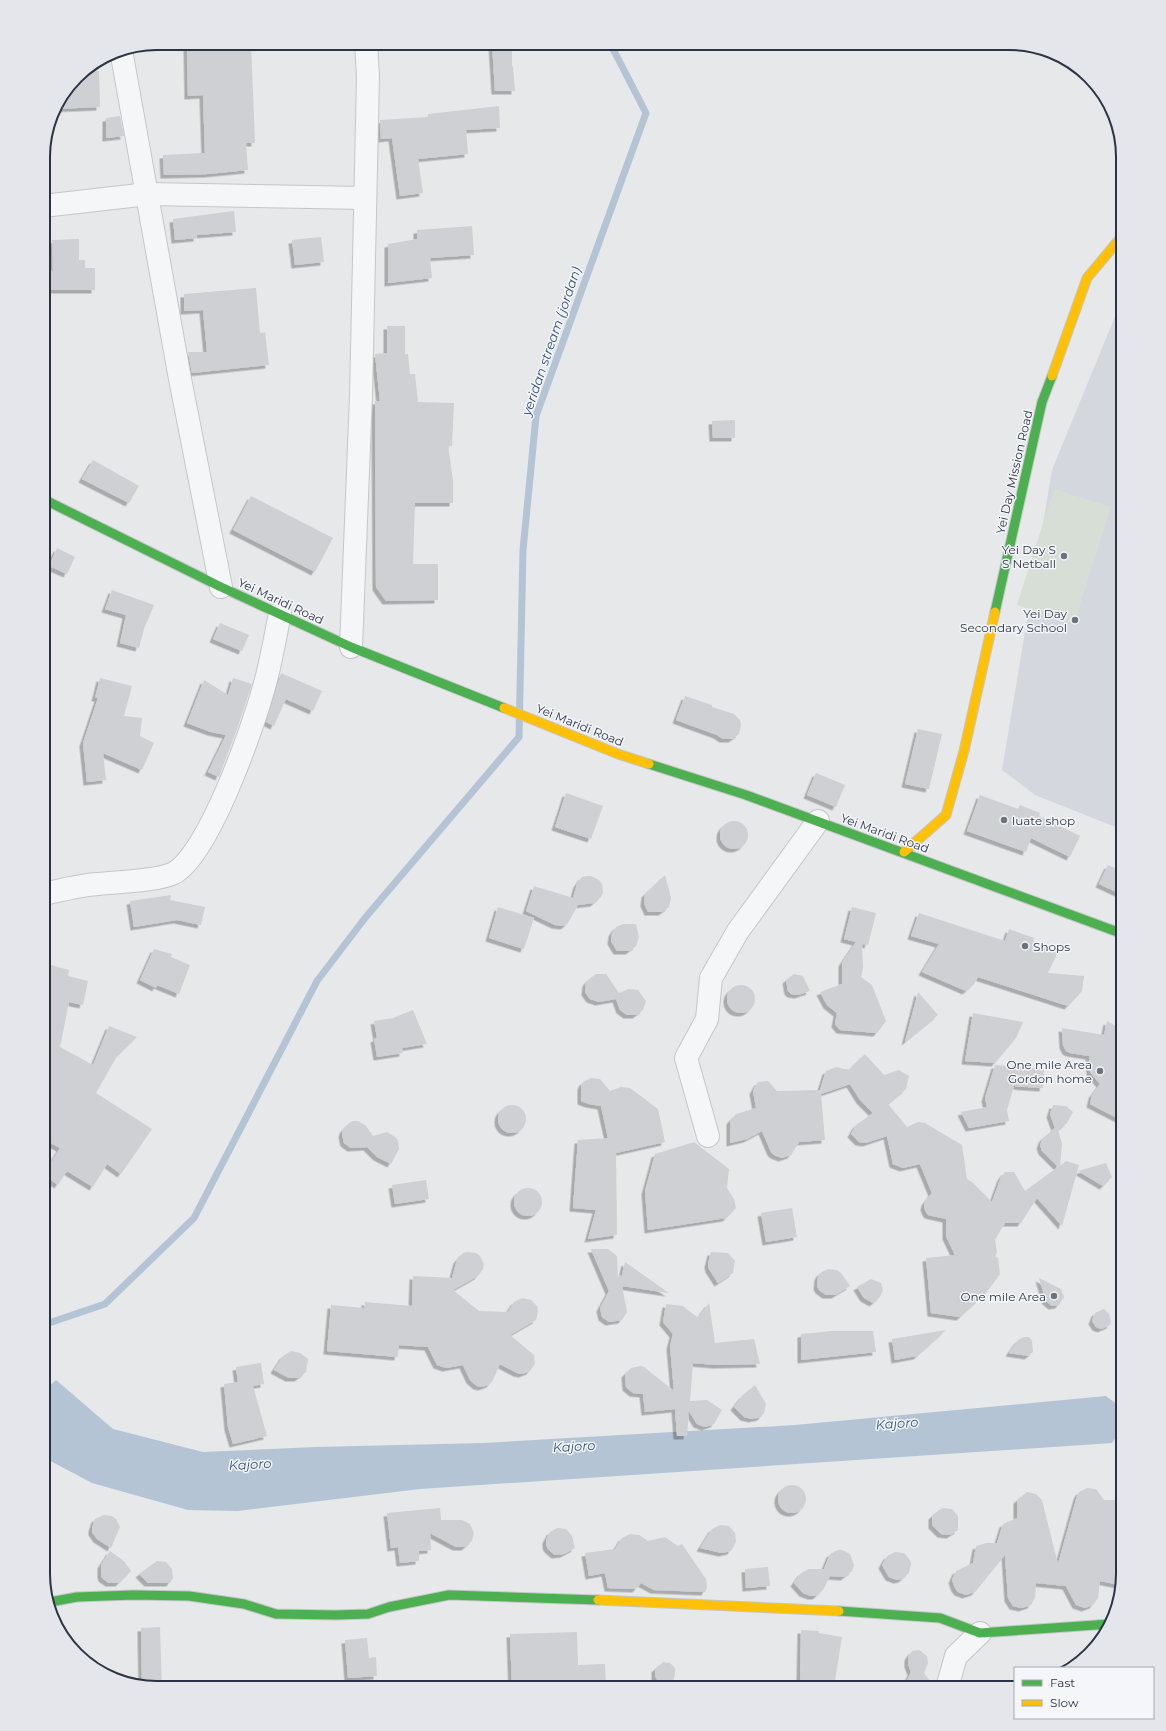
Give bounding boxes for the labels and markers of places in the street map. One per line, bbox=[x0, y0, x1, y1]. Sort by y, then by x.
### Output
place label: Yei Day S S Netball bbox=[1002, 542, 1056, 571]
marker: Yei Day S S Netball bbox=[1059, 551, 1069, 561]
place label: Yei Day Secondary School bbox=[960, 606, 1067, 635]
marker: Yei Day Secondary School bbox=[1070, 615, 1080, 625]
place label: luate shop bbox=[1012, 813, 1075, 828]
marker: luate shop bbox=[999, 815, 1009, 825]
place label: Shops bbox=[1033, 939, 1070, 954]
marker: Shops bbox=[1020, 941, 1030, 951]
place label: One mile Area Gordon home bbox=[1006, 1057, 1092, 1086]
marker: One mile Area Gordon home bbox=[1095, 1066, 1105, 1076]
place label: One mile Area bbox=[960, 1289, 1046, 1304]
marker: One mile Area bbox=[1049, 1291, 1059, 1301]

